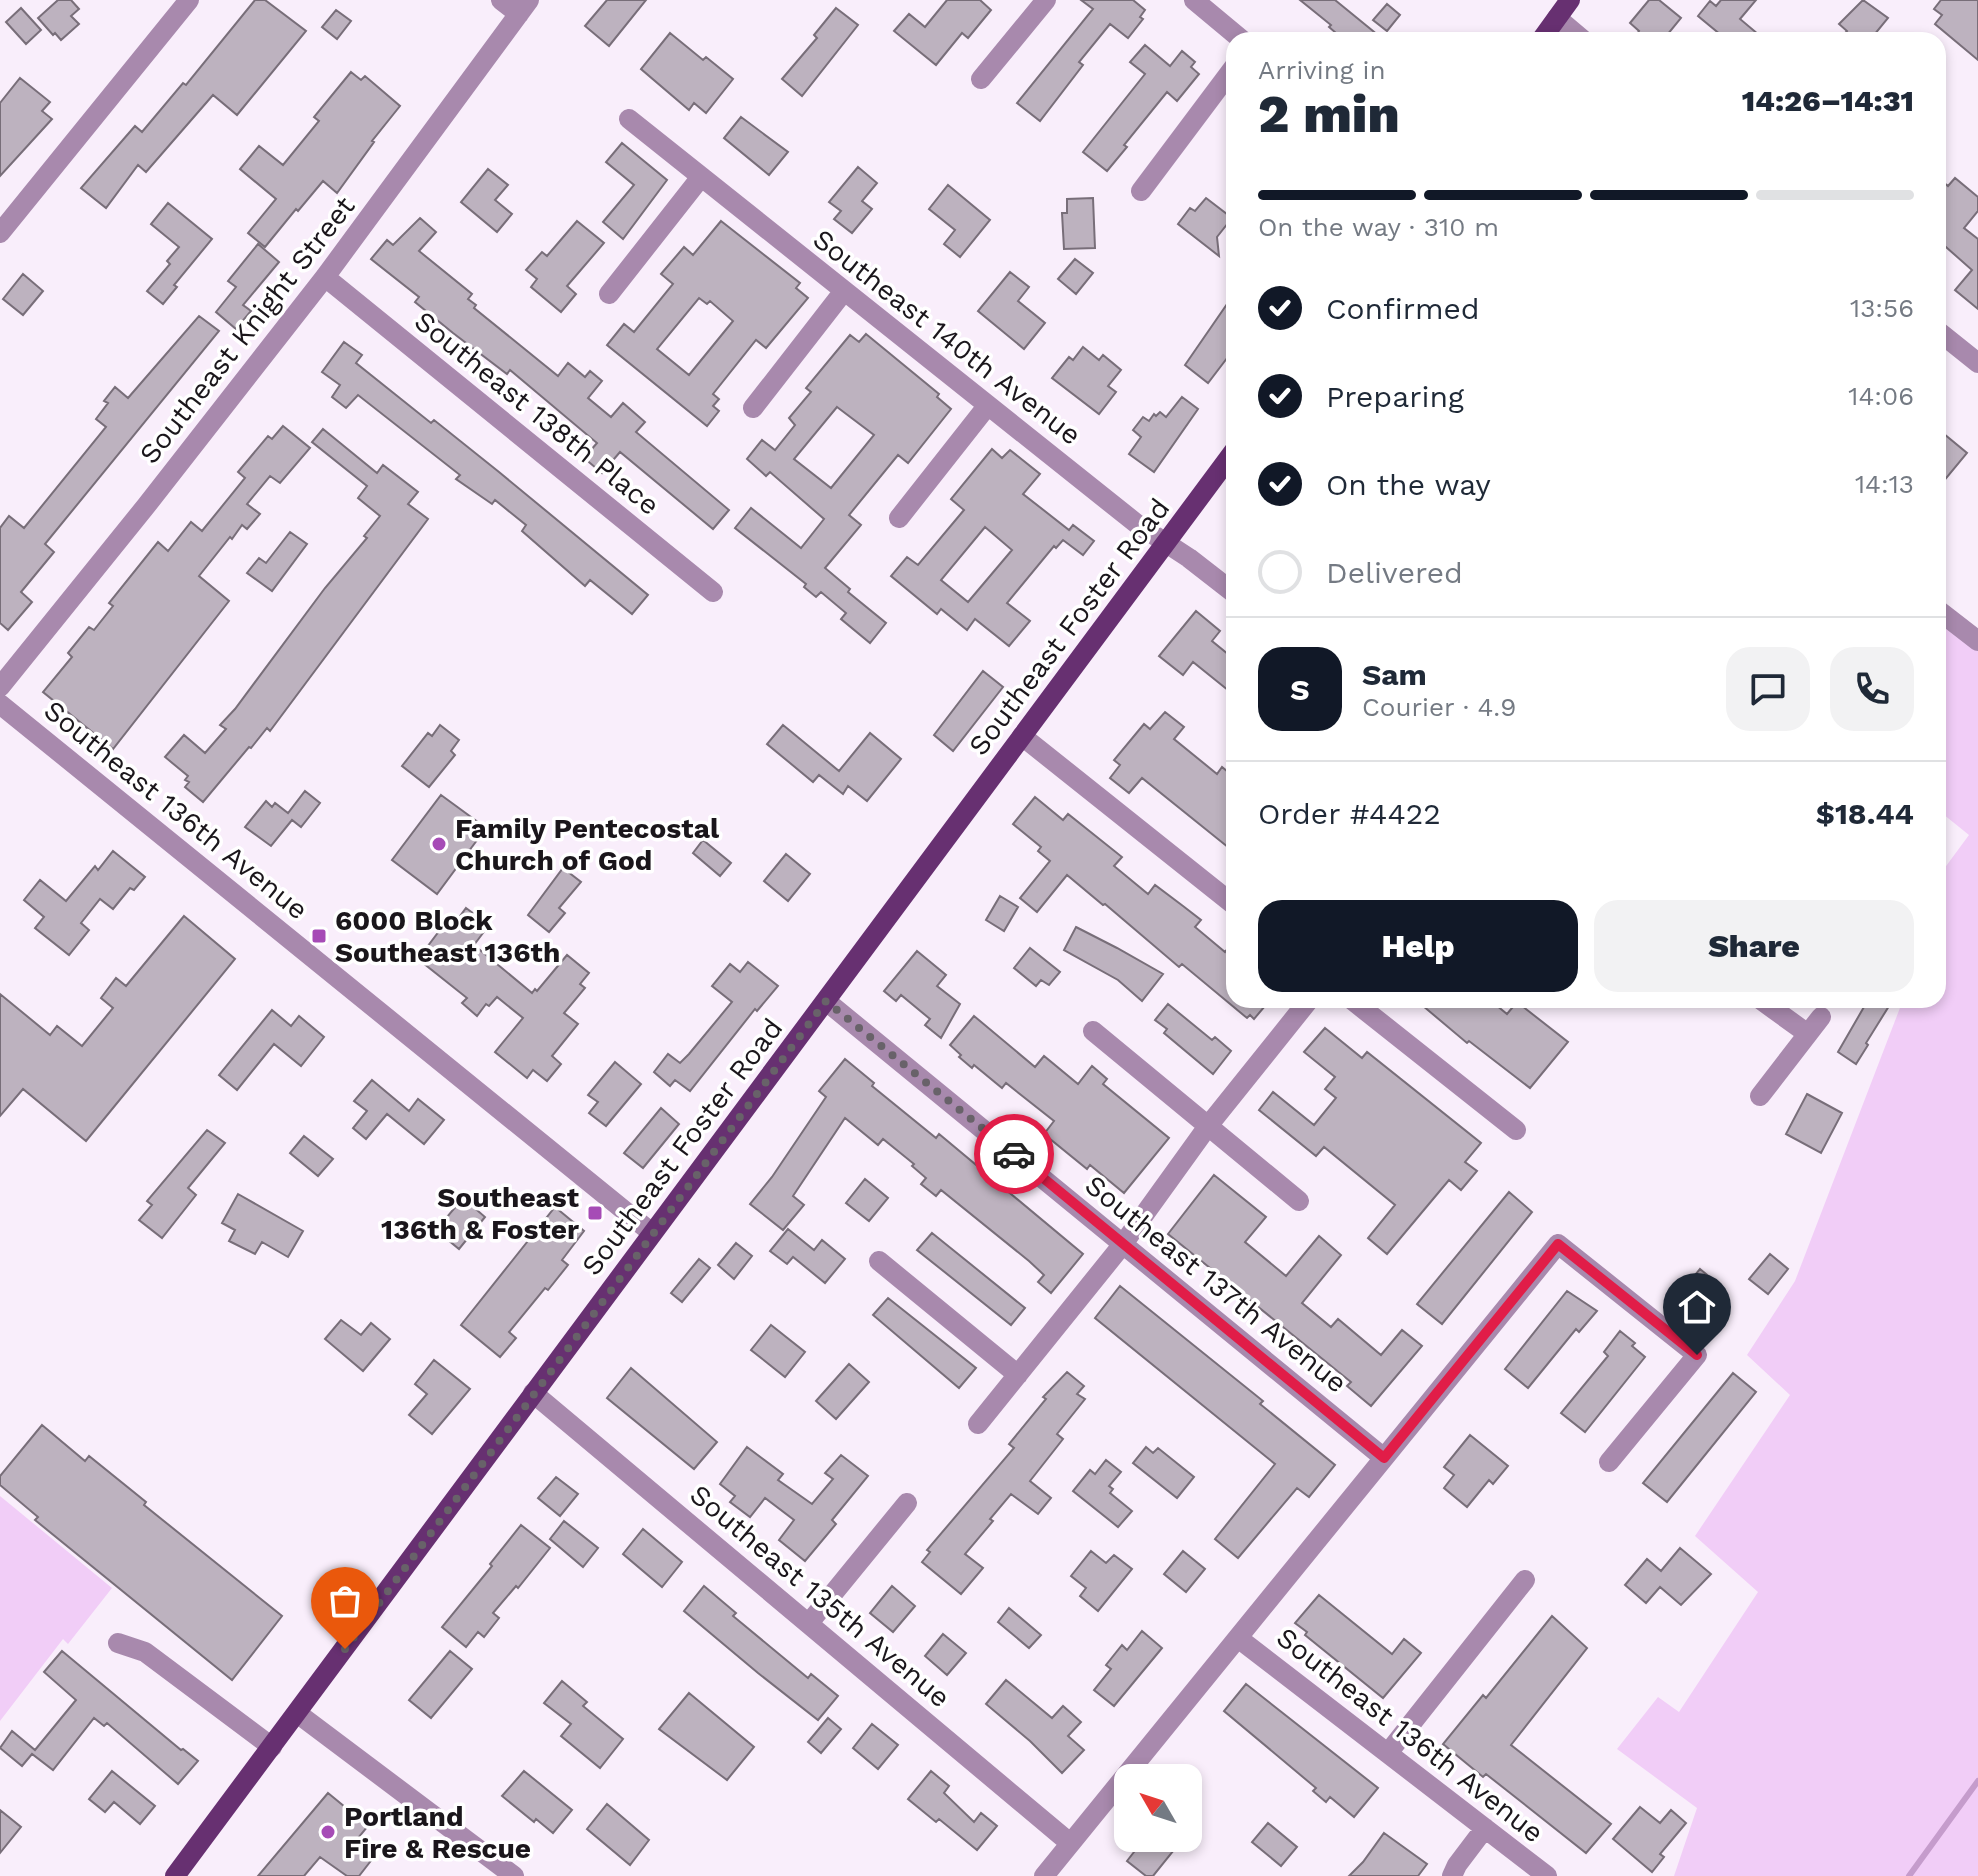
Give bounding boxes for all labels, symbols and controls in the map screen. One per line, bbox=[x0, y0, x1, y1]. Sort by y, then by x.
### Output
text: Arriving in bbox=[1258, 55, 1386, 85]
text: 14:26–14:31 bbox=[1742, 83, 1914, 118]
text: 2 min bbox=[1258, 84, 1400, 145]
street label: Southeast Knight Street bbox=[132, 190, 362, 470]
text: On the way · 310 m bbox=[1258, 212, 1499, 242]
street label: Southeast 140th Avenue bbox=[807, 222, 1087, 452]
icon: check bbox=[1258, 286, 1302, 330]
text: Confirmed bbox=[1326, 291, 1480, 326]
text: 13:56 bbox=[1850, 293, 1914, 323]
street label: Southeast 138th Place bbox=[408, 304, 666, 522]
icon: check bbox=[1258, 374, 1302, 418]
text: Preparing bbox=[1326, 379, 1464, 414]
text: 14:06 bbox=[1848, 381, 1914, 411]
icon: check bbox=[1258, 462, 1302, 506]
text: On the way bbox=[1326, 467, 1491, 502]
text: 14:13 bbox=[1855, 469, 1914, 499]
street label: Southeast Foster Road bbox=[962, 492, 1176, 762]
text: Delivered bbox=[1326, 555, 1463, 590]
button: chat bbox=[1726, 647, 1810, 731]
button: phone bbox=[1830, 647, 1914, 731]
text: Sam bbox=[1362, 657, 1427, 692]
text: S bbox=[1290, 672, 1310, 707]
text: Courier · 4.9 bbox=[1362, 692, 1516, 722]
street label: Southeast 136th Avenue bbox=[38, 694, 314, 926]
text: Order #4422 bbox=[1258, 796, 1441, 831]
text: $18.44 bbox=[1816, 796, 1914, 831]
place label: Family Pentecostal Church of God bbox=[455, 812, 720, 877]
marker: Family Pentecostal Church of God bbox=[430, 835, 448, 853]
button: Help bbox=[1258, 900, 1578, 992]
button: Share bbox=[1594, 900, 1914, 992]
place label: 6000 Block Southeast 136th bbox=[335, 904, 560, 969]
marker: 6000 Block Southeast 136th bbox=[310, 927, 328, 945]
street label: Southeast Foster Road bbox=[575, 1012, 789, 1282]
courier bbox=[974, 1114, 1054, 1194]
icon: car bbox=[992, 1132, 1036, 1176]
street label: Southeast 137th Avenue bbox=[1079, 1168, 1353, 1400]
place label: Southeast 136th & Foster bbox=[381, 1181, 579, 1246]
marker: Southeast 136th & Foster bbox=[586, 1204, 604, 1222]
pin bbox=[1663, 1273, 1731, 1355]
icon: home bbox=[1675, 1285, 1719, 1329]
street label: Southeast 135th Avenue bbox=[684, 1478, 956, 1714]
pin bbox=[311, 1567, 379, 1649]
icon: bag bbox=[323, 1579, 367, 1623]
street label: Southeast 136th Avenue bbox=[1270, 1621, 1550, 1849]
north arrow bbox=[1114, 1764, 1202, 1852]
map controls bbox=[1114, 1764, 1202, 1852]
place label: Portland Fire & Rescue bbox=[344, 1800, 531, 1865]
marker: Portland Fire & Rescue bbox=[319, 1823, 337, 1841]

